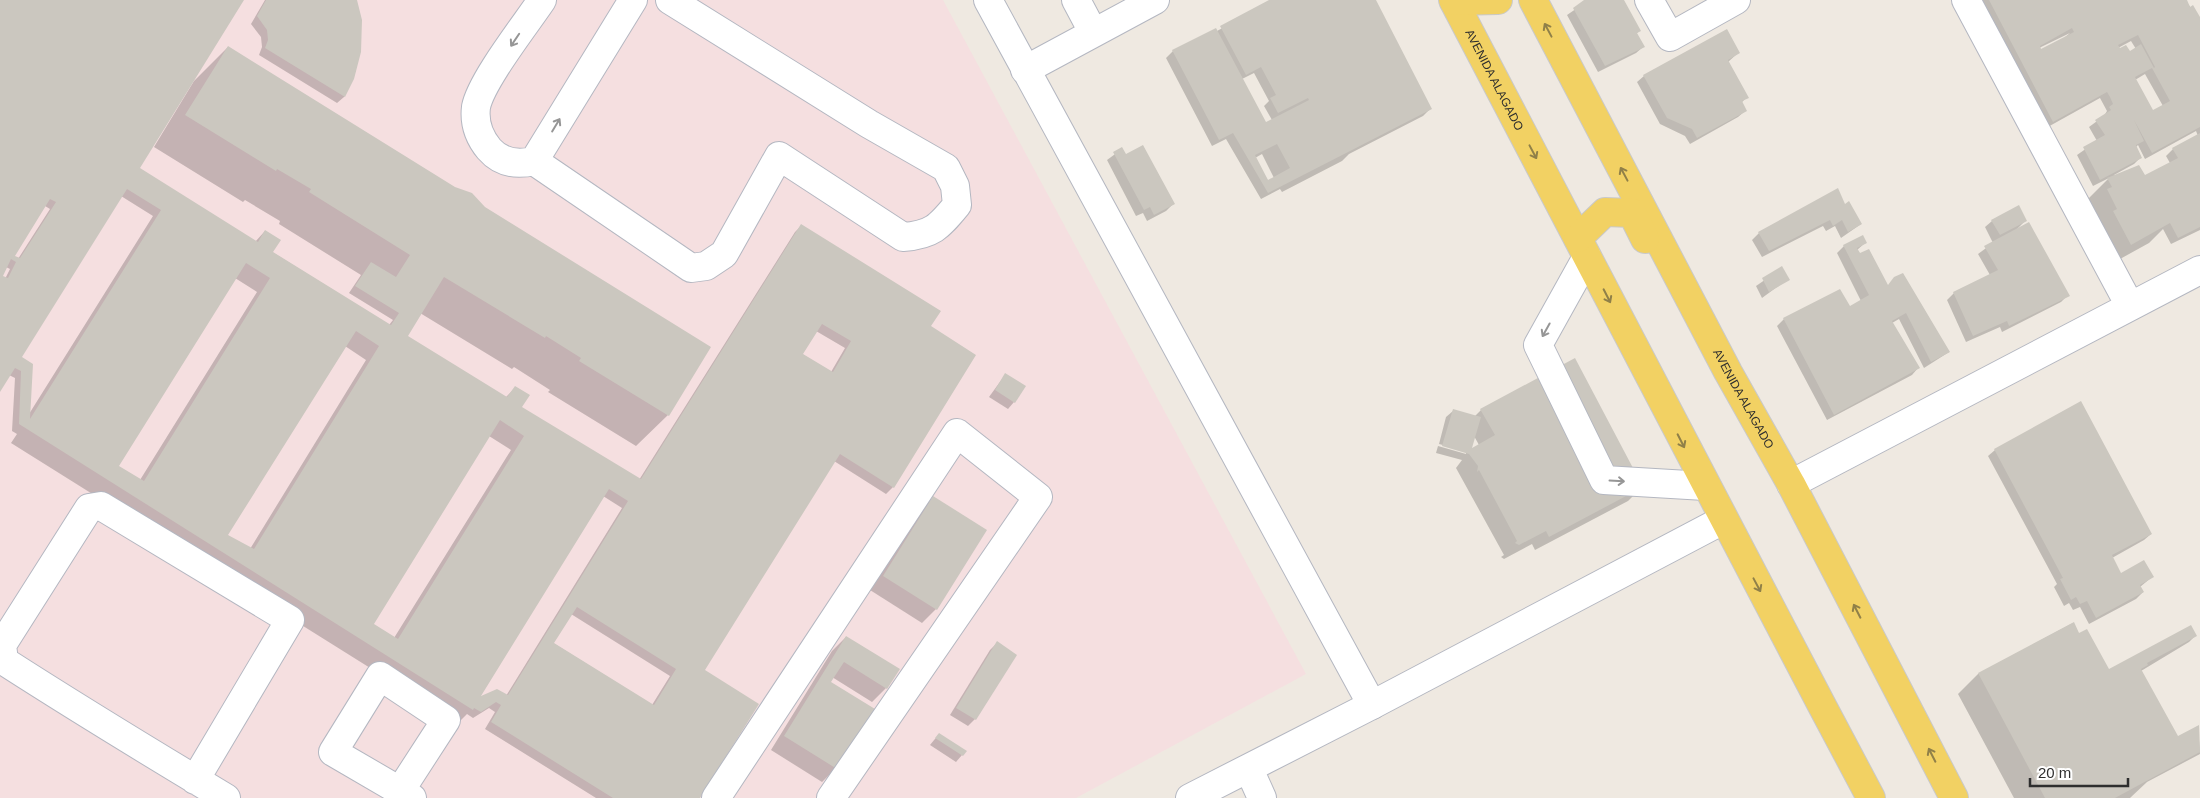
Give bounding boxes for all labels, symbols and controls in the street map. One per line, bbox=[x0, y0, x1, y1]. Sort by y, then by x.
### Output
one-way arrow bbox=[1543, 23, 1552, 38]
street label: AVENIDA ALAGADO bbox=[1462, 27, 1526, 133]
one-way arrow bbox=[510, 33, 520, 47]
one-way arrow bbox=[551, 119, 561, 133]
one-way arrow bbox=[1528, 144, 1538, 159]
one-way arrow bbox=[1619, 167, 1628, 182]
one-way arrow bbox=[1603, 288, 1612, 303]
one-way arrow bbox=[1541, 323, 1551, 338]
street label: AVENIDA ALAGADO bbox=[1710, 347, 1777, 451]
one-way arrow bbox=[1676, 433, 1686, 448]
one-way arrow bbox=[1608, 476, 1624, 485]
one-way arrow bbox=[1752, 577, 1762, 592]
one-way arrow bbox=[1852, 603, 1862, 618]
one-way arrow bbox=[1927, 748, 1936, 763]
scale bar bbox=[2030, 756, 2128, 788]
text: 20 m bbox=[2038, 764, 2071, 781]

